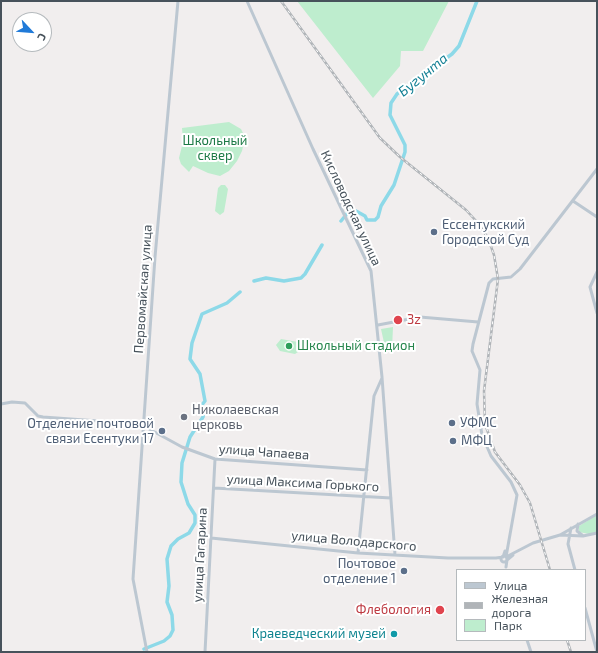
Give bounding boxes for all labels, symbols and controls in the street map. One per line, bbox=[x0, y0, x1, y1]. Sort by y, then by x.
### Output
north arrow bbox=[12, 12, 52, 52]
text: С bbox=[35, 31, 50, 43]
water label: Бугунта bbox=[395, 50, 451, 100]
park label: Школьный сквер bbox=[183, 133, 247, 164]
street label: Кисловодская улица bbox=[317, 148, 385, 268]
place label: Ессентукский Городской Суд bbox=[442, 217, 529, 248]
street label: Первомайская улица bbox=[131, 224, 155, 354]
marker: Ессентукский Городской Суд bbox=[429, 227, 439, 237]
place label: 3z bbox=[407, 312, 421, 328]
marker: 3z bbox=[392, 314, 404, 326]
place label: Школьный стадион bbox=[297, 338, 415, 354]
marker: Школьный стадион bbox=[284, 341, 294, 351]
place label: Николаевская церковь bbox=[192, 402, 279, 433]
marker: Николаевская церковь bbox=[179, 412, 189, 422]
place label: УФМС bbox=[460, 415, 497, 431]
place label: Отделение почтовой связи Есентуки 17 bbox=[27, 416, 154, 447]
marker: УФМС bbox=[447, 418, 457, 428]
marker: Отделение почтовой связи Есентуки 17 bbox=[157, 426, 167, 436]
place label: МФЦ bbox=[461, 433, 492, 449]
marker: МФЦ bbox=[448, 436, 458, 446]
street label: улица Чапаева bbox=[218, 441, 310, 463]
street label: улица Максима Горького bbox=[226, 471, 380, 495]
street label: улица Гагарина bbox=[190, 507, 210, 603]
street label: улица Володарского bbox=[291, 528, 417, 554]
place label: Почтовое отделение 1 bbox=[323, 556, 396, 587]
marker: Почтовое отделение 1 bbox=[399, 566, 409, 576]
legend bbox=[456, 569, 586, 641]
text: Улица bbox=[494, 578, 527, 592]
text: Железная дорога bbox=[491, 591, 548, 619]
place label: Флебология bbox=[356, 602, 431, 618]
marker: Флебология bbox=[434, 604, 446, 616]
text: Парк bbox=[494, 618, 522, 632]
place label: Краеведческий музей bbox=[252, 626, 386, 642]
marker: Краеведческий музей bbox=[389, 629, 399, 639]

